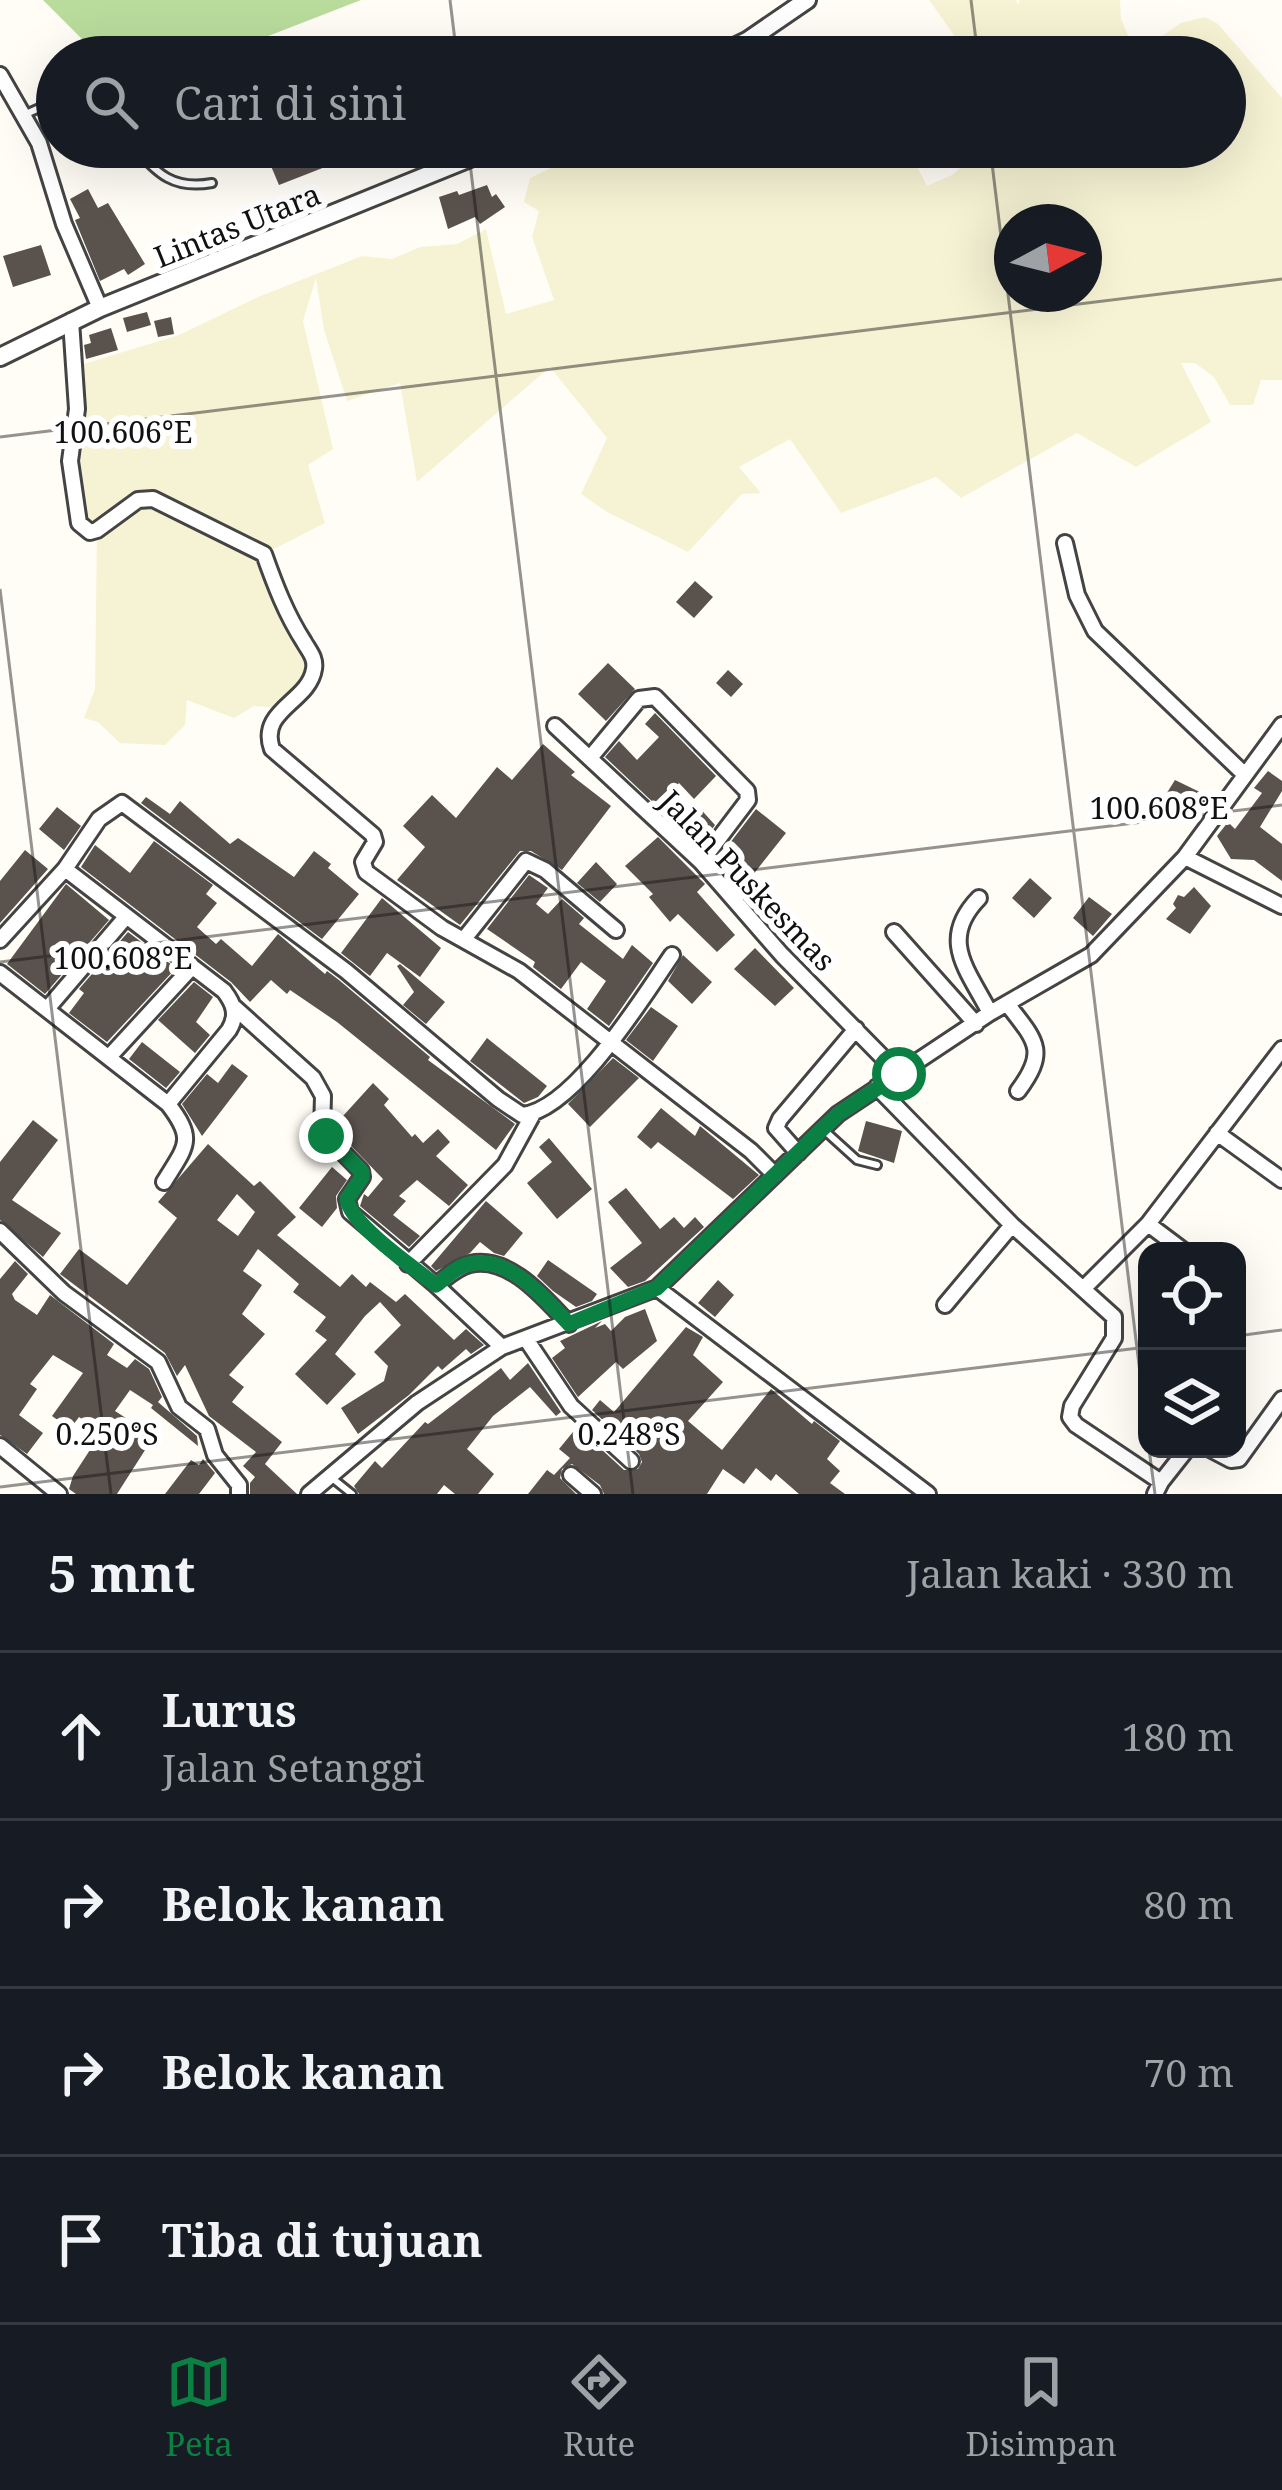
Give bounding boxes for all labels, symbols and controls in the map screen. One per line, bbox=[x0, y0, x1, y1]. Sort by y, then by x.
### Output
search box bbox=[36, 36, 1246, 168]
icon: search bbox=[78, 69, 144, 135]
text: Cari di sini bbox=[174, 72, 406, 133]
street label: Lintas Utara bbox=[148, 173, 326, 277]
north arrow bbox=[994, 204, 1102, 312]
text: 100.606°E bbox=[54, 411, 192, 452]
street label: Jalan Puskesmas bbox=[650, 780, 845, 979]
text: 100.608°E bbox=[1090, 787, 1228, 828]
text: 100.608°E bbox=[54, 937, 192, 978]
route start bbox=[872, 1047, 926, 1101]
route end bbox=[299, 1109, 353, 1163]
map controls bbox=[1138, 1242, 1246, 1458]
button: locate bbox=[1138, 1242, 1246, 1350]
button: layers bbox=[1138, 1350, 1246, 1458]
text: 0.250°S bbox=[56, 1413, 158, 1454]
text: 0.248°S bbox=[578, 1413, 680, 1454]
text: 5 mnt bbox=[48, 1537, 195, 1607]
text: Jalan kaki · 330 m bbox=[906, 1546, 1234, 1599]
text: Lurus bbox=[162, 1679, 297, 1740]
icon: ahead bbox=[48, 1703, 114, 1769]
text: 180 m bbox=[1122, 1709, 1234, 1762]
text: Jalan Setanggi bbox=[162, 1740, 425, 1793]
icon: right bbox=[48, 1871, 114, 1937]
text: Belok kanan bbox=[162, 1873, 445, 1934]
text: 80 m bbox=[1143, 1877, 1234, 1930]
icon: right bbox=[48, 2039, 114, 2105]
text: Belok kanan bbox=[162, 2041, 445, 2102]
text: 70 m bbox=[1143, 2045, 1234, 2098]
icon: arrive bbox=[48, 2207, 114, 2273]
text: Tiba di tujuan bbox=[162, 2209, 483, 2270]
tab: Peta bbox=[165, 2349, 233, 2466]
tab: Rute bbox=[563, 2349, 635, 2466]
tab: Disimpan bbox=[965, 2349, 1117, 2466]

